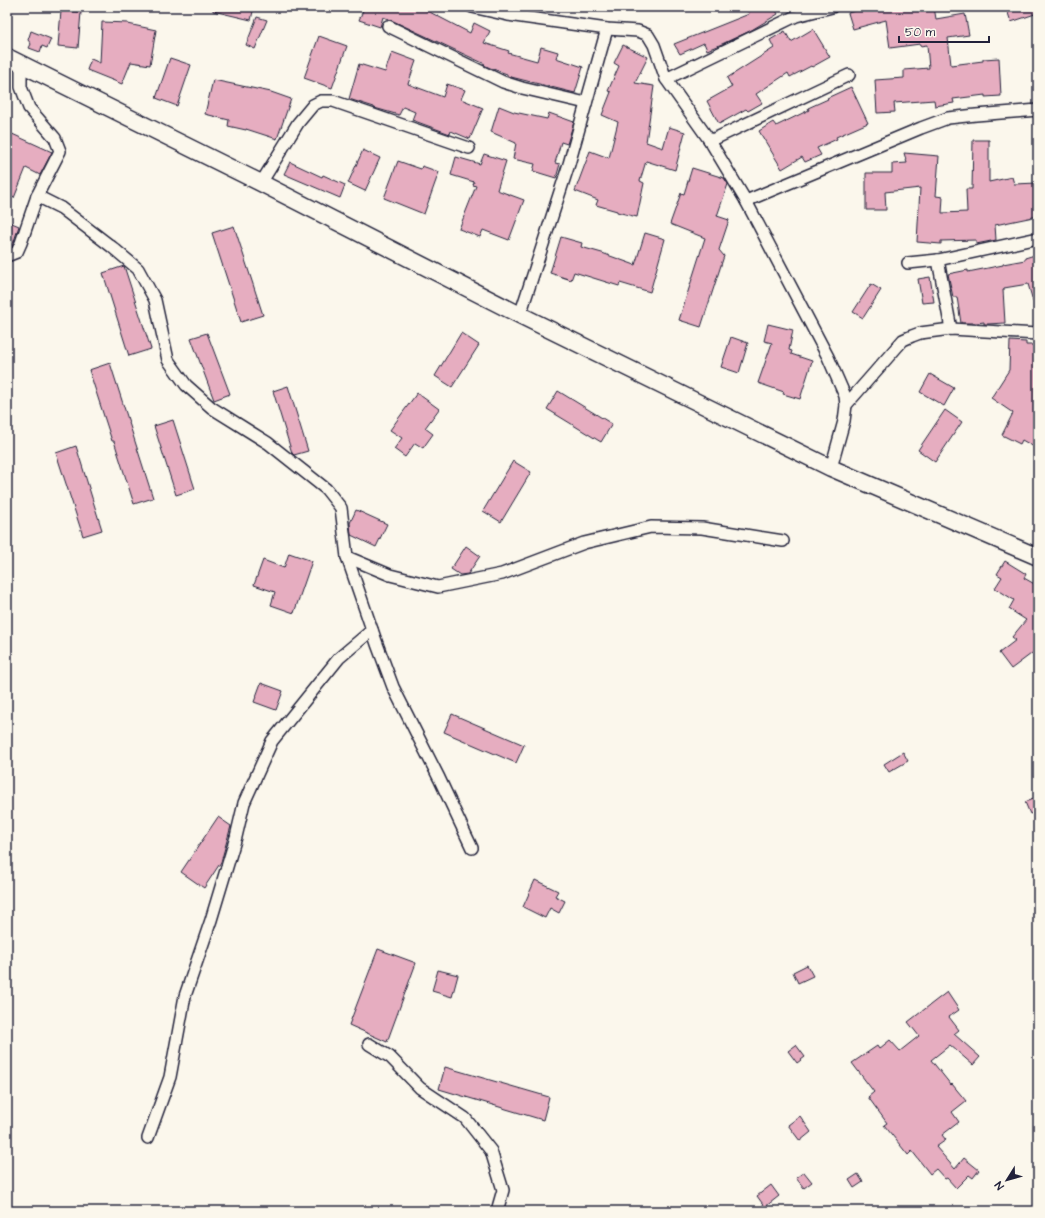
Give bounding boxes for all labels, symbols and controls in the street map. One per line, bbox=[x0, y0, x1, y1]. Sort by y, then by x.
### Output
scale bar bbox=[899, 18, 989, 44]
text: 50 m bbox=[905, 24, 936, 41]
north arrow bbox=[987, 1160, 1027, 1200]
text: N bbox=[991, 1178, 1007, 1193]

